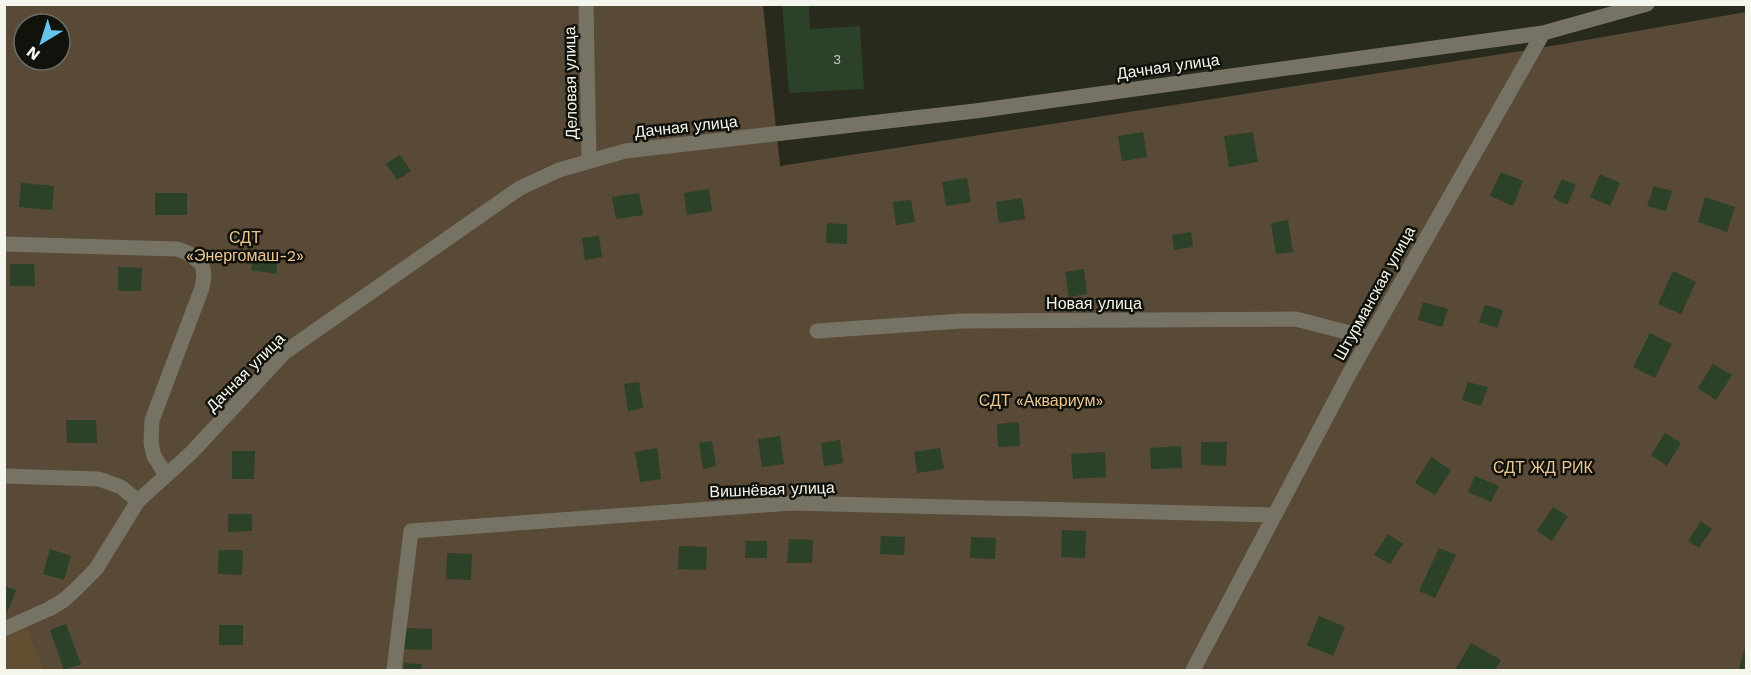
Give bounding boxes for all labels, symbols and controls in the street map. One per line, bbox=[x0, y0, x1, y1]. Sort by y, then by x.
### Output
north arrow bbox=[12, 12, 72, 72]
street label: Деловая улица bbox=[560, 26, 581, 140]
text: N bbox=[23, 42, 44, 65]
street label: Дачная улица bbox=[1115, 50, 1221, 83]
house number: 3 bbox=[833, 51, 841, 67]
street label: Дачная улица bbox=[634, 112, 739, 141]
street label: Штурманская улица bbox=[1330, 223, 1419, 363]
park label: СДТ «Энергомаш-2» bbox=[186, 228, 304, 265]
street label: Новая улица bbox=[1046, 294, 1142, 313]
street label: Дачная улица bbox=[202, 329, 289, 416]
park label: СДТ «Аквариум» bbox=[979, 391, 1103, 410]
park label: СДТ ЖД РИК bbox=[1493, 458, 1594, 477]
street label: Вишнёвая улица bbox=[709, 478, 835, 501]

